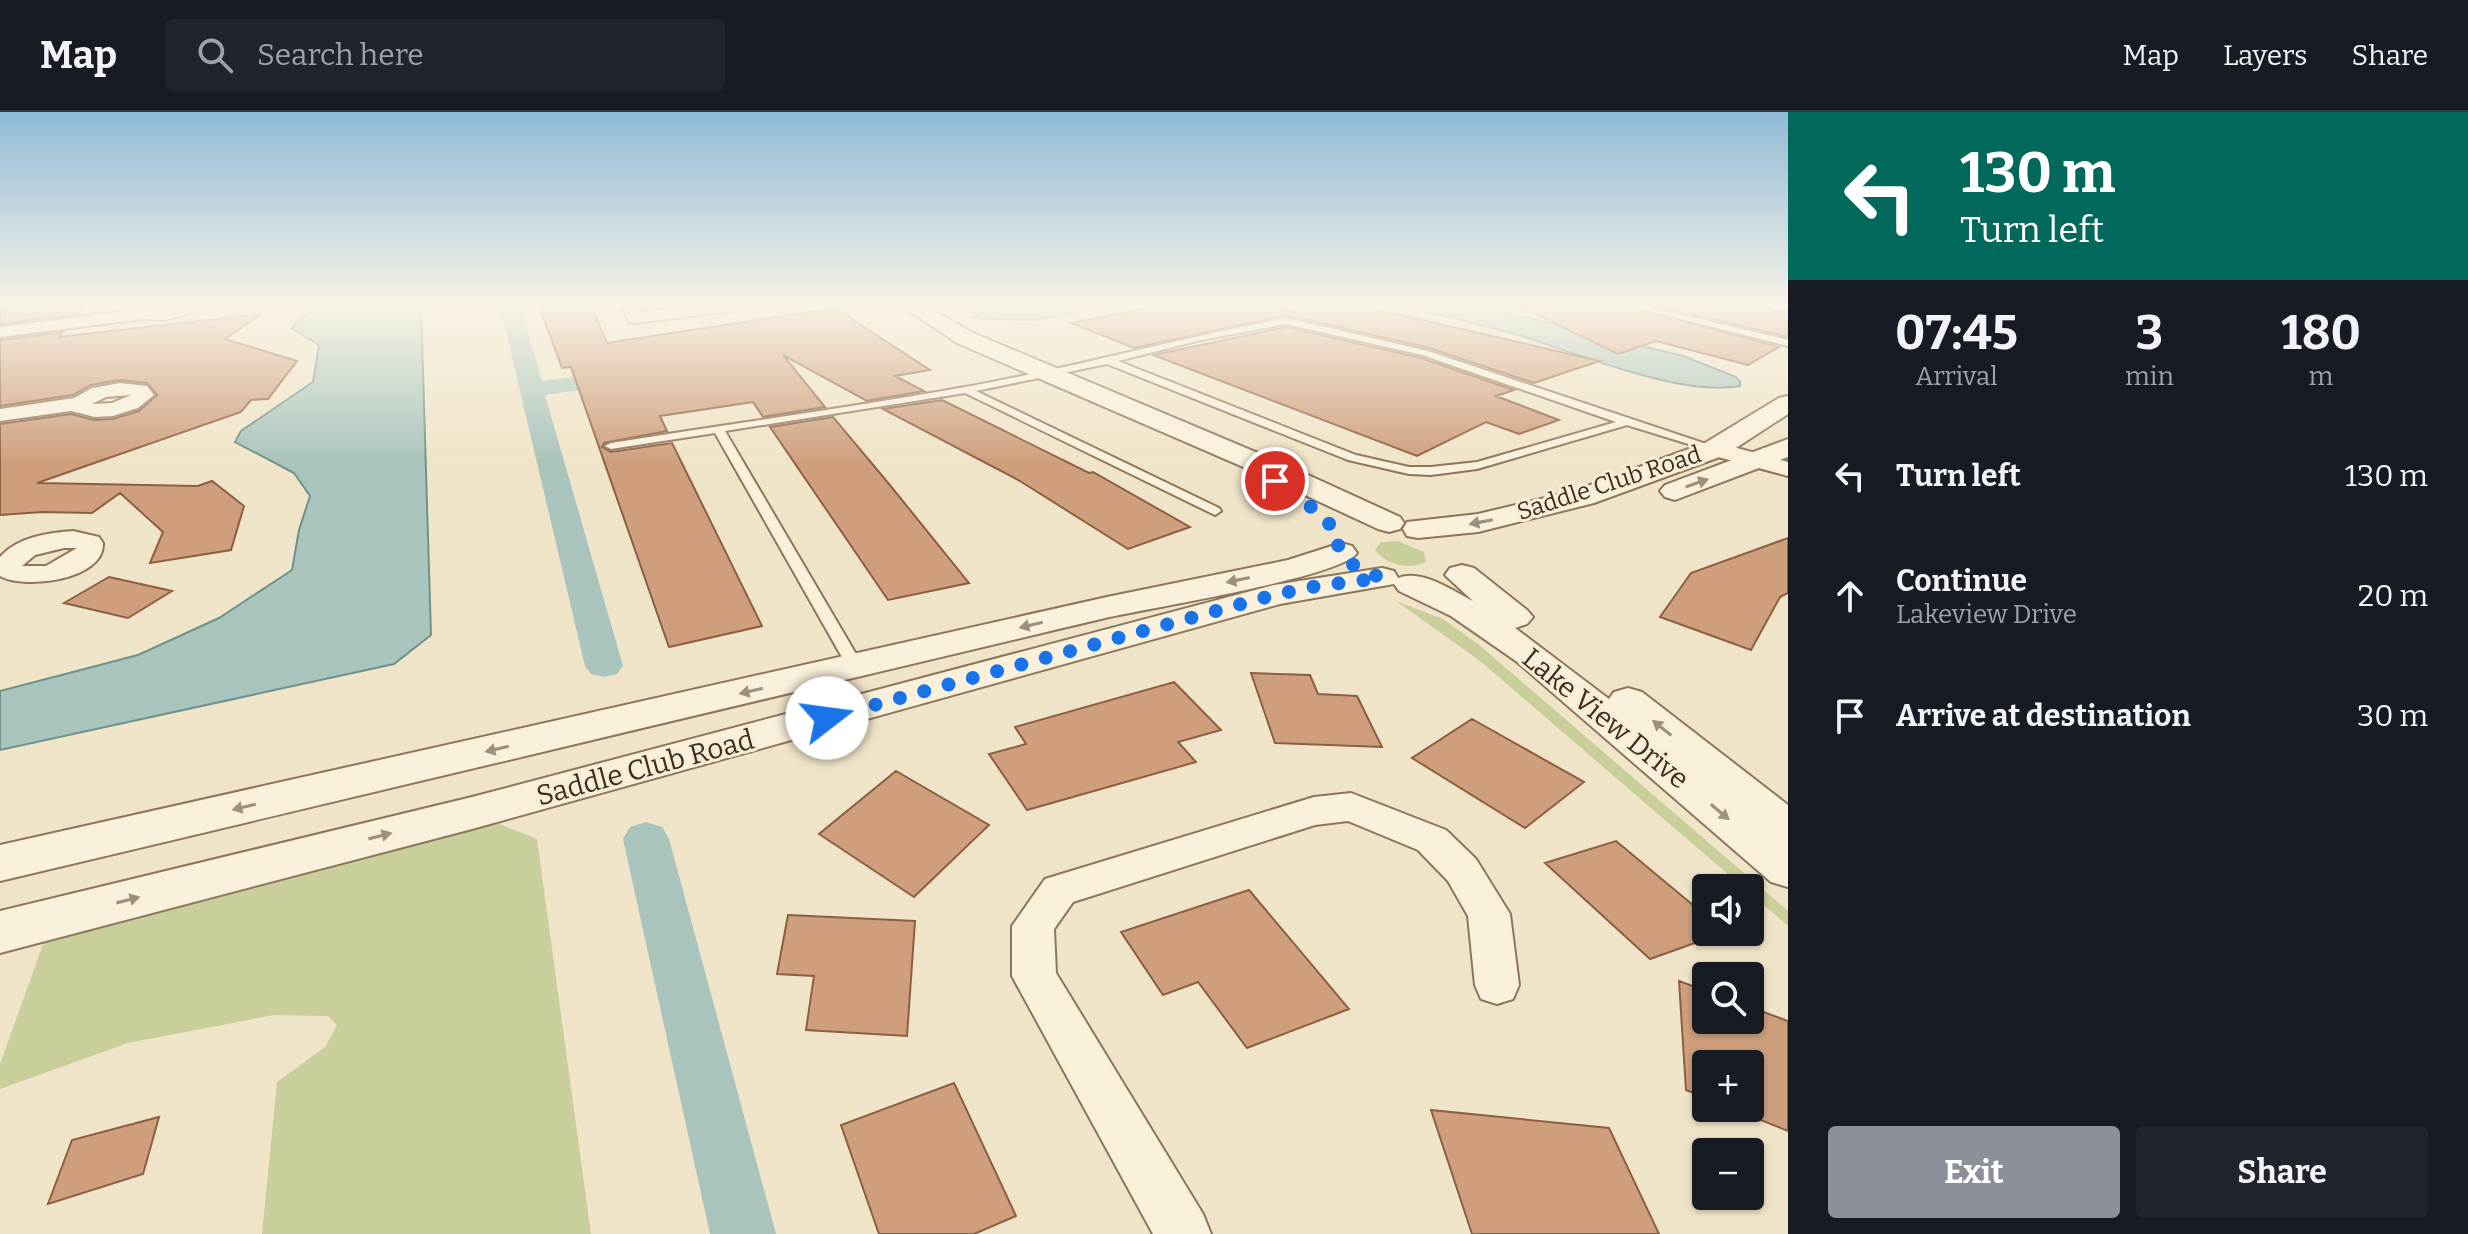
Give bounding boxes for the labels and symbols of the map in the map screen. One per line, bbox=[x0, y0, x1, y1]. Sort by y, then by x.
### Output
street label: Saddle Club Road bbox=[1513, 440, 1705, 526]
pin bbox=[1241, 447, 1309, 515]
one-way arrow bbox=[1686, 476, 1710, 489]
one-way arrow bbox=[1468, 516, 1493, 529]
one-way arrow bbox=[1225, 574, 1250, 586]
one-way arrow bbox=[1018, 619, 1043, 632]
street label: Lake View Drive bbox=[1516, 641, 1696, 796]
position arrow bbox=[785, 676, 869, 760]
one-way arrow bbox=[738, 685, 763, 697]
one-way arrow bbox=[1652, 721, 1672, 737]
street label: Saddle Club Road bbox=[533, 723, 758, 812]
one-way arrow bbox=[484, 743, 509, 756]
one-way arrow bbox=[231, 801, 256, 814]
one-way arrow bbox=[1710, 803, 1730, 820]
one-way arrow bbox=[367, 830, 392, 842]
one-way arrow bbox=[115, 893, 140, 905]

